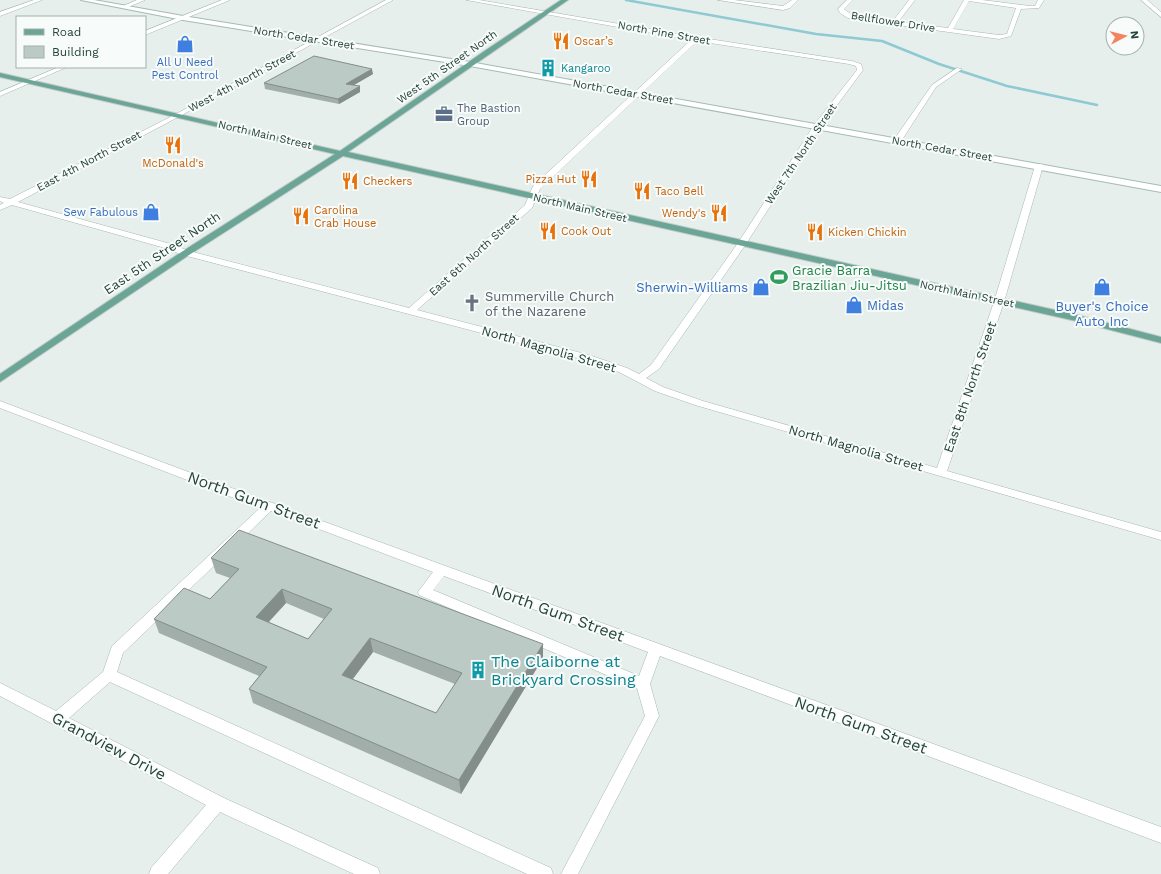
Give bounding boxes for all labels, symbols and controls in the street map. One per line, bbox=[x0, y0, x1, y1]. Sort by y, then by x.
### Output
street label: Bellflower Drive bbox=[850, 9, 936, 35]
legend bbox=[16, 16, 146, 68]
north arrow bbox=[1105, 16, 1145, 56]
street label: North Pine Street bbox=[617, 18, 712, 48]
street label: North Cedar Street bbox=[253, 24, 356, 52]
text: Road bbox=[52, 25, 81, 39]
street label: West 5th Street North bbox=[394, 27, 500, 107]
text: N bbox=[1127, 30, 1141, 40]
restaurant icon: Oscar’s bbox=[551, 31, 571, 51]
shop icon: All U Need Pest Control bbox=[175, 34, 195, 54]
place label: Oscar’s bbox=[574, 35, 613, 48]
text: Building bbox=[52, 45, 99, 59]
street label: West 4th North Street bbox=[186, 47, 298, 115]
place label: All U Need Pest Control bbox=[152, 56, 219, 82]
building icon: Kangaroo bbox=[538, 58, 558, 78]
place label: Kangaroo bbox=[561, 62, 611, 75]
street label: North Cedar Street bbox=[572, 77, 675, 107]
street label: West 7th North Street bbox=[762, 101, 840, 207]
place label: The Bastion Group bbox=[457, 102, 520, 128]
office icon: The Bastion Group bbox=[434, 104, 454, 124]
street label: North Main Street bbox=[217, 118, 314, 152]
street label: East 4th North Street bbox=[35, 128, 144, 194]
street label: North Cedar Street bbox=[891, 134, 994, 164]
restaurant icon: McDonald's bbox=[163, 135, 183, 155]
place label: McDonald's bbox=[142, 157, 204, 170]
restaurant icon: Pizza Hut bbox=[579, 169, 599, 189]
restaurant icon: Checkers bbox=[340, 171, 360, 191]
place label: Pizza Hut bbox=[526, 173, 576, 186]
place label: Checkers bbox=[363, 175, 413, 188]
restaurant icon: Taco Bell bbox=[632, 181, 652, 201]
place label: Taco Bell bbox=[655, 185, 704, 198]
street label: North Main Street bbox=[532, 191, 629, 225]
shop icon: Sew Fabulous bbox=[141, 202, 161, 222]
restaurant icon: Wendy's bbox=[709, 203, 729, 223]
place label: Carolina Crab House bbox=[314, 204, 376, 230]
place label: Sew Fabulous bbox=[63, 206, 138, 219]
restaurant icon: Carolina Crab House bbox=[291, 206, 311, 226]
place label: Wendy's bbox=[662, 207, 706, 220]
street label: East 5th Street North bbox=[101, 208, 223, 298]
street label: East 6th North Street bbox=[426, 211, 522, 299]
restaurant icon: Cook Out bbox=[538, 221, 558, 241]
restaurant icon: Kicken Chickin bbox=[805, 222, 825, 242]
place label: Cook Out bbox=[561, 225, 612, 238]
place label: Kicken Chickin bbox=[828, 226, 907, 239]
place label: Gracie Barra Brazilian Jiu-Jitsu bbox=[792, 263, 907, 293]
sports icon: Gracie Barra Brazilian Jiu-Jitsu bbox=[769, 267, 789, 287]
shop icon: Sherwin-Williams bbox=[751, 277, 771, 297]
shop icon: Buyer's Choice Auto Inc bbox=[1092, 277, 1112, 297]
street label: North Main Street bbox=[919, 278, 1016, 310]
place label: Sherwin-Williams bbox=[636, 280, 748, 295]
place label: Summerville Church of the Nazarene bbox=[485, 289, 614, 319]
church icon: Summerville Church of the Nazarene bbox=[462, 293, 482, 313]
shop icon: Midas bbox=[844, 295, 864, 315]
place label: Midas bbox=[867, 298, 904, 313]
place label: Buyer's Choice Auto Inc bbox=[1055, 299, 1149, 329]
street label: East 8th North Street bbox=[941, 319, 1000, 454]
street label: North Magnolia Street bbox=[480, 323, 619, 376]
street label: North Magnolia Street bbox=[787, 422, 926, 475]
street label: North Gum Street bbox=[185, 467, 323, 533]
street label: North Gum Street bbox=[489, 580, 627, 646]
place label: The Claiborne at Brickyard Crossing bbox=[491, 652, 636, 689]
building icon: The Claiborne at Brickyard Crossing bbox=[468, 660, 488, 680]
street label: North Gum Street bbox=[792, 692, 930, 758]
street label: Grandview Drive bbox=[49, 708, 169, 784]

